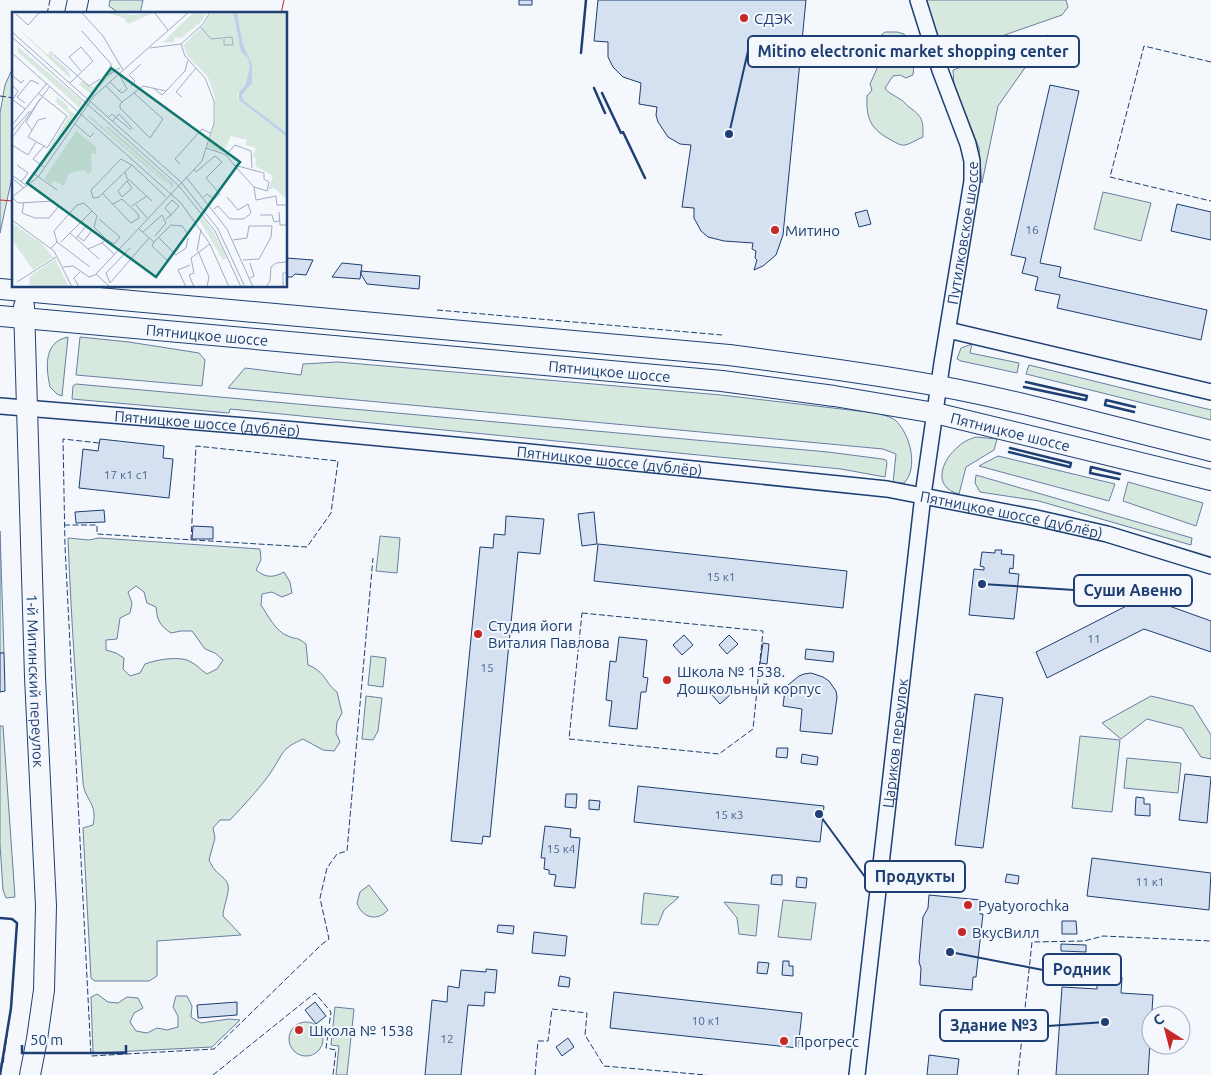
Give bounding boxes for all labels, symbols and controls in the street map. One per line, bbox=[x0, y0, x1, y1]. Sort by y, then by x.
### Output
place label: СДЭК bbox=[754, 10, 792, 27]
inset map bbox=[12, 12, 288, 288]
marker: СДЭК bbox=[738, 12, 750, 24]
callout: Mitino electronic market shopping center bbox=[748, 36, 1079, 67]
text: Mitino electronic market shopping center bbox=[757, 42, 1069, 60]
street label: Путилковское шоссе bbox=[943, 161, 981, 306]
place label: Митино bbox=[785, 222, 840, 239]
house number: 16 bbox=[1025, 223, 1039, 236]
marker: Митино bbox=[769, 224, 781, 236]
street label: Пятницкое шоссе bbox=[145, 321, 269, 349]
street label: Пятницкое шоссе bbox=[548, 357, 671, 385]
street label: Пятницкое шоссе (дублёр) bbox=[114, 407, 301, 439]
street label: Пятницкое шоссе bbox=[949, 409, 1072, 454]
street label: Пятницкое шоссе (дублёр) bbox=[516, 442, 703, 478]
house number: 17 к1 с1 bbox=[104, 468, 148, 481]
street label: Пятницкое шоссе (дублёр) bbox=[919, 487, 1105, 541]
house number: 15 к1 bbox=[706, 570, 736, 583]
callout: Суши Авеню bbox=[1074, 575, 1192, 606]
text: Суши Авеню bbox=[1084, 581, 1182, 599]
street label: 1-й Митинский переулок bbox=[24, 594, 48, 768]
place label: Студия йоги Виталия Павлова bbox=[488, 617, 610, 651]
marker: Студия йоги Виталия Павлова bbox=[472, 628, 484, 640]
house number: 11 bbox=[1087, 632, 1101, 645]
house number: 15 bbox=[480, 661, 494, 674]
place label: Школа № 1538. Дошкольный корпус bbox=[677, 663, 821, 697]
marker: Школа № 1538. Дошкольный корпус bbox=[661, 674, 673, 686]
street label: Цариков переулок bbox=[879, 677, 911, 809]
house number: 15 к3 bbox=[714, 808, 744, 821]
house number: 15 к4 bbox=[546, 842, 576, 855]
callout: Продукты bbox=[865, 861, 965, 892]
text: Продукты bbox=[875, 867, 955, 885]
house number: 11 к1 bbox=[1135, 875, 1165, 888]
place label: Pyatyorochka bbox=[978, 897, 1069, 914]
marker: Pyatyorochka bbox=[962, 899, 974, 911]
place label: ВкусВилл bbox=[972, 924, 1039, 941]
marker: ВкусВилл bbox=[956, 926, 968, 938]
callout: Родник bbox=[1043, 954, 1121, 985]
text: Родник bbox=[1053, 960, 1111, 978]
north arrow bbox=[1141, 1005, 1191, 1055]
callout: Здание №3 bbox=[940, 1010, 1048, 1041]
text: С bbox=[1150, 1010, 1167, 1029]
house number: 10 к1 bbox=[691, 1014, 721, 1027]
text: Здание №3 bbox=[950, 1016, 1038, 1034]
scale bar bbox=[22, 1022, 126, 1054]
place label: Школа № 1538 bbox=[309, 1022, 413, 1039]
marker: Школа № 1538 bbox=[293, 1024, 305, 1036]
text: 50 m bbox=[30, 1031, 63, 1048]
house number: 12 bbox=[440, 1032, 454, 1045]
place label: Прогресс bbox=[794, 1033, 859, 1050]
marker: Прогресс bbox=[778, 1035, 790, 1047]

